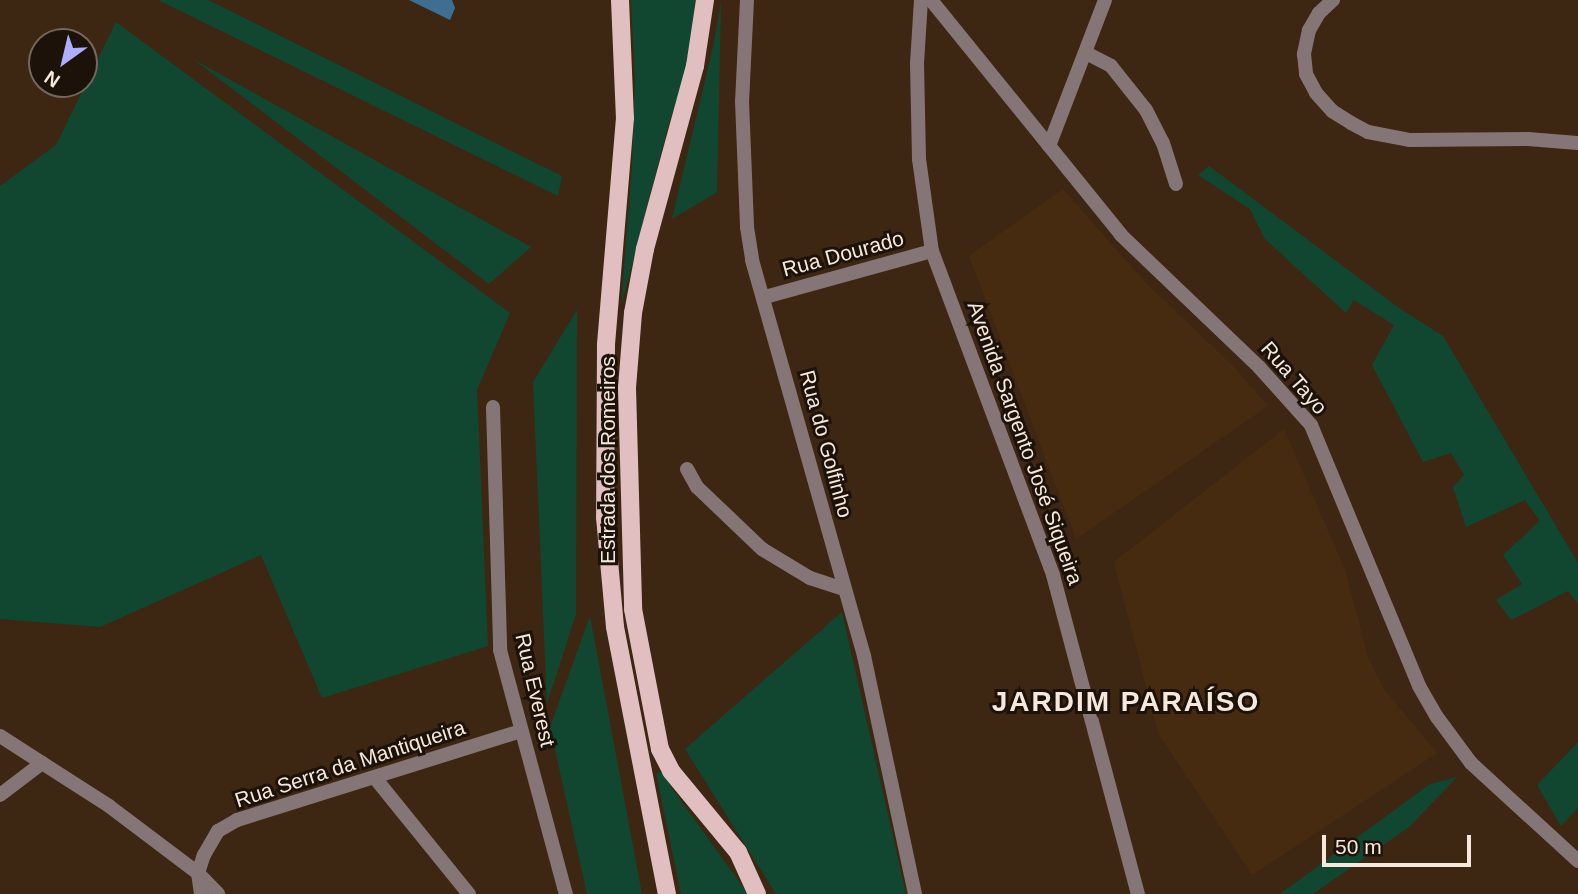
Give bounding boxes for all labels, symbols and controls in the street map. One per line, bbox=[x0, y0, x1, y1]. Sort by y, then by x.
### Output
north arrow bbox=[28, 28, 98, 98]
text: N bbox=[41, 67, 64, 92]
street label: Rua Dourado bbox=[779, 226, 907, 282]
street label: Avenida Sargento José Siqueira bbox=[962, 298, 1088, 588]
street label: Rua Tayo bbox=[1255, 336, 1333, 420]
street label: Estrada dos Romeiros bbox=[595, 356, 621, 564]
street label: Rua do Golfinho bbox=[794, 367, 858, 521]
street label: Rua Everest bbox=[510, 631, 560, 749]
district label: JARDIM PARAÍSO bbox=[993, 685, 1259, 719]
street label: Rua Serra da Mantiqueira bbox=[232, 715, 468, 813]
scale bar bbox=[1326, 820, 1475, 864]
text: 50 m bbox=[1335, 835, 1382, 858]

